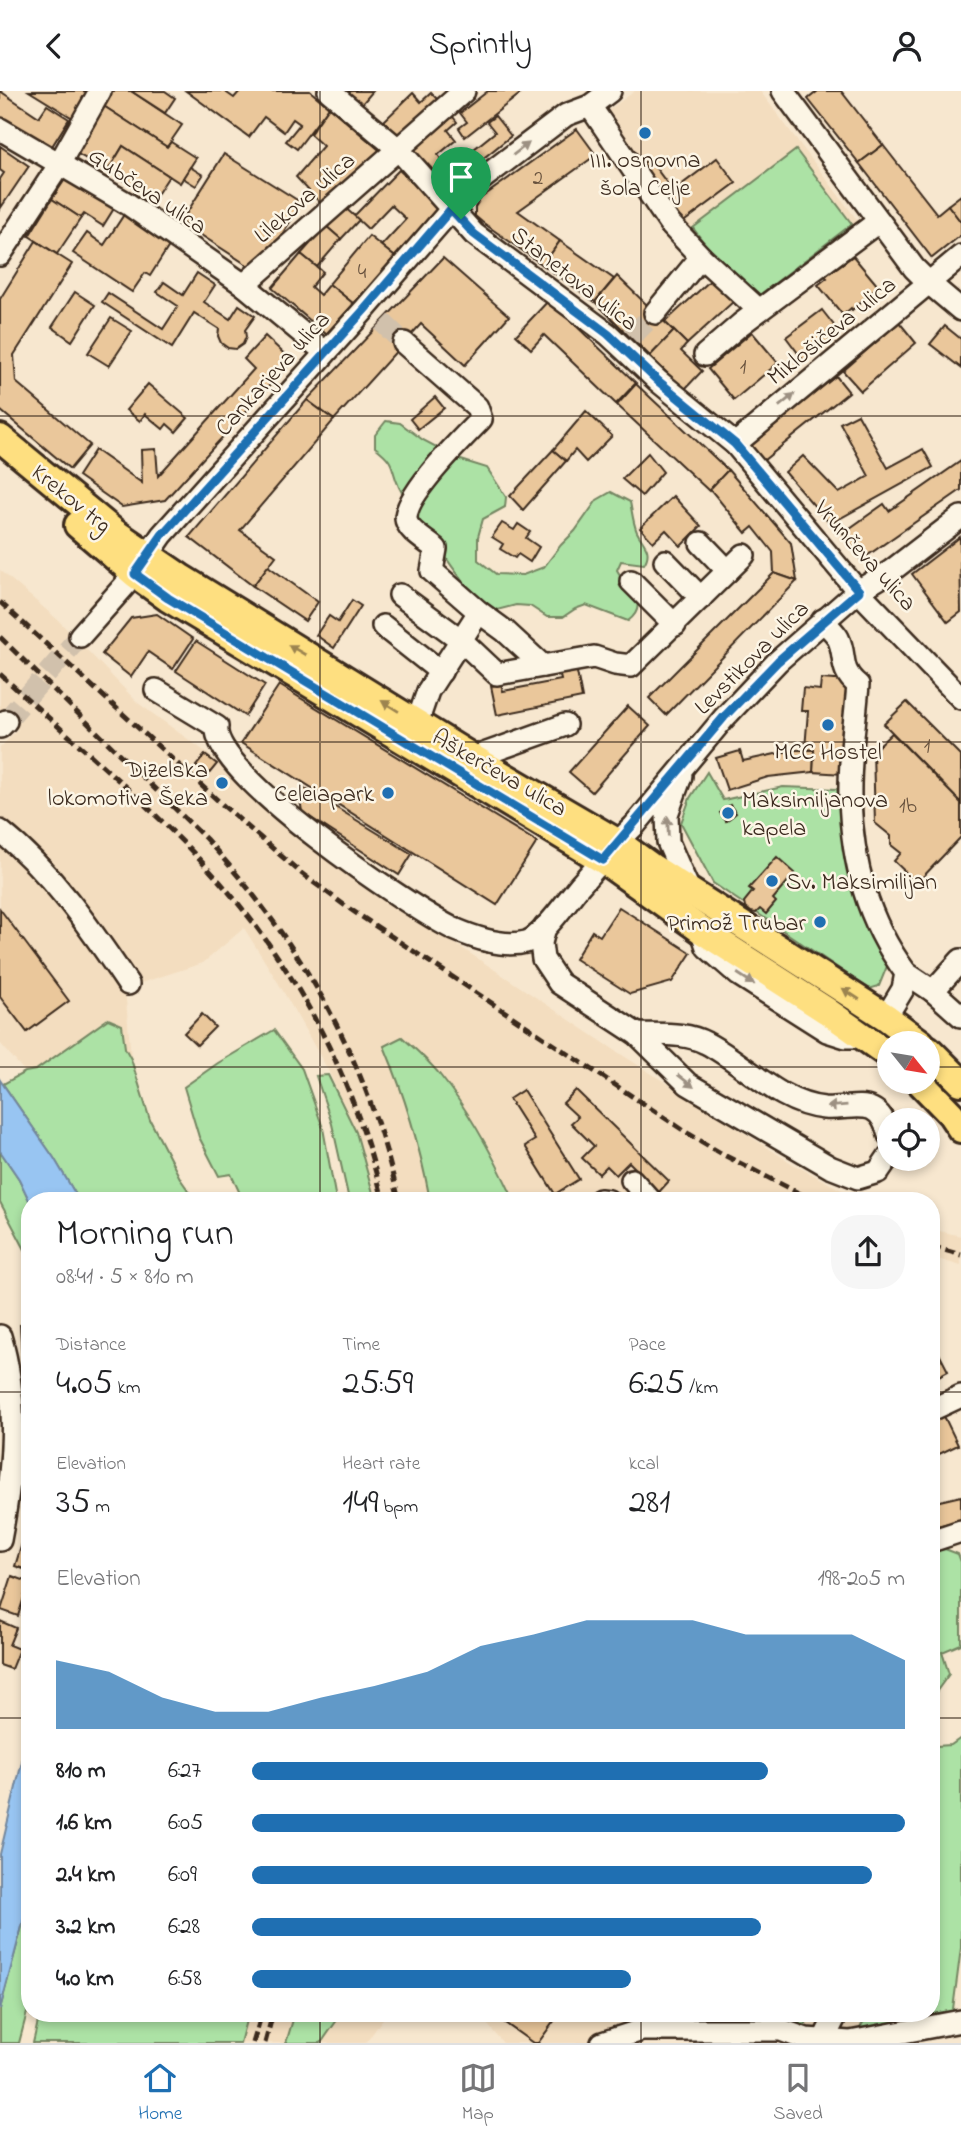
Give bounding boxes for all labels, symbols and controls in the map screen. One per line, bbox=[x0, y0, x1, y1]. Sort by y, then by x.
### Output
text: Sprintly bbox=[429, 22, 532, 69]
icon: back bbox=[35, 27, 73, 65]
icon: person bbox=[888, 27, 926, 65]
marker: III. osnovna šola Celje bbox=[637, 125, 653, 141]
street label: Gubčeva ulica bbox=[80, 139, 213, 245]
one-way arrow bbox=[512, 141, 530, 156]
place label: III. osnovna šola Celje bbox=[590, 144, 700, 207]
street label: Lilekova ulica bbox=[247, 145, 364, 253]
pin bbox=[431, 147, 491, 219]
icon: arrive bbox=[442, 158, 480, 196]
house number: 2 bbox=[533, 164, 543, 194]
street label: Stanetova ulica bbox=[502, 219, 645, 341]
house number: 4 bbox=[358, 258, 367, 288]
street label: Miklošičeva ulica bbox=[760, 269, 905, 395]
street label: Cankarjeva ulica bbox=[208, 304, 340, 445]
house number: 1 bbox=[740, 353, 747, 383]
one-way arrow bbox=[778, 392, 796, 408]
street label: Krekov trg bbox=[23, 457, 118, 543]
street label: Vrunčeva ulica bbox=[804, 492, 924, 620]
street label: Levstikova ulica bbox=[687, 593, 818, 724]
one-way arrow bbox=[287, 644, 306, 656]
one-way arrow bbox=[381, 700, 400, 713]
marker: MCC Hostel bbox=[820, 717, 836, 733]
street label: Aškerčeva ulica bbox=[425, 721, 573, 827]
house number: 1 bbox=[924, 732, 931, 762]
place label: MCC Hostel bbox=[774, 736, 882, 771]
place label: Dizelska lokomotiva Šeka bbox=[48, 754, 208, 817]
marker: Dizelska lokomotiva Šeka bbox=[214, 775, 230, 791]
place label: Celeiapark bbox=[274, 778, 374, 813]
place label: Maksimiljanova kapela bbox=[742, 784, 888, 847]
marker: Celeiapark bbox=[380, 785, 396, 801]
house number: 1b bbox=[899, 792, 917, 822]
marker: Maksimiljanova kapela bbox=[720, 805, 736, 821]
one-way arrow bbox=[662, 815, 673, 837]
place label: Sv. Maksimilijan bbox=[786, 866, 937, 901]
marker: Sv. Maksimilijan bbox=[764, 873, 780, 889]
place label: Primož Trubar bbox=[667, 907, 807, 942]
marker: Primož Trubar bbox=[812, 914, 828, 930]
one-way arrow bbox=[736, 972, 755, 985]
one-way arrow bbox=[841, 987, 861, 1000]
north arrow bbox=[877, 1031, 940, 1094]
map controls bbox=[877, 1031, 940, 1171]
one-way arrow bbox=[677, 1073, 695, 1088]
one-way arrow bbox=[826, 1101, 848, 1112]
button: locate bbox=[877, 1108, 940, 1171]
text: Morning run bbox=[56, 1207, 234, 1263]
button: share bbox=[831, 1215, 905, 1289]
text: 08:41 · 5 × 810 m bbox=[56, 1261, 194, 1294]
text: Distance bbox=[56, 1332, 126, 1359]
text: Time bbox=[342, 1332, 380, 1359]
text: Pace bbox=[629, 1332, 666, 1359]
text: 4.05 bbox=[56, 1359, 113, 1410]
text: 25:59 bbox=[342, 1359, 413, 1410]
text: 6:25 bbox=[629, 1359, 684, 1410]
text: km bbox=[113, 1375, 141, 1402]
text: /km bbox=[684, 1375, 718, 1402]
text: Elevation bbox=[56, 1451, 126, 1478]
text: Heart rate bbox=[342, 1451, 420, 1478]
text: kcal bbox=[629, 1451, 659, 1478]
text: 35 bbox=[56, 1478, 90, 1529]
text: 149 bbox=[342, 1478, 378, 1529]
text: 281 bbox=[629, 1478, 670, 1529]
text: m bbox=[90, 1494, 110, 1521]
text: bpm bbox=[378, 1494, 418, 1521]
text: Elevation bbox=[56, 1563, 141, 1596]
text: 198–205 m bbox=[817, 1563, 905, 1596]
text: 810 m bbox=[56, 1755, 105, 1788]
text: 6:27 bbox=[168, 1755, 201, 1788]
text: 1.6 km bbox=[56, 1807, 112, 1840]
text: 6:05 bbox=[168, 1807, 203, 1840]
text: 2.4 km bbox=[56, 1859, 115, 1892]
text: 6:09 bbox=[168, 1859, 197, 1892]
text: 3.2 km bbox=[56, 1911, 115, 1944]
text: 6:28 bbox=[168, 1911, 200, 1944]
text: 4.0 km bbox=[56, 1963, 114, 1996]
text: 6:58 bbox=[168, 1963, 202, 1996]
tab: Home bbox=[138, 2059, 182, 2128]
tab: Map bbox=[459, 2059, 497, 2128]
tab: Saved bbox=[773, 2059, 823, 2128]

